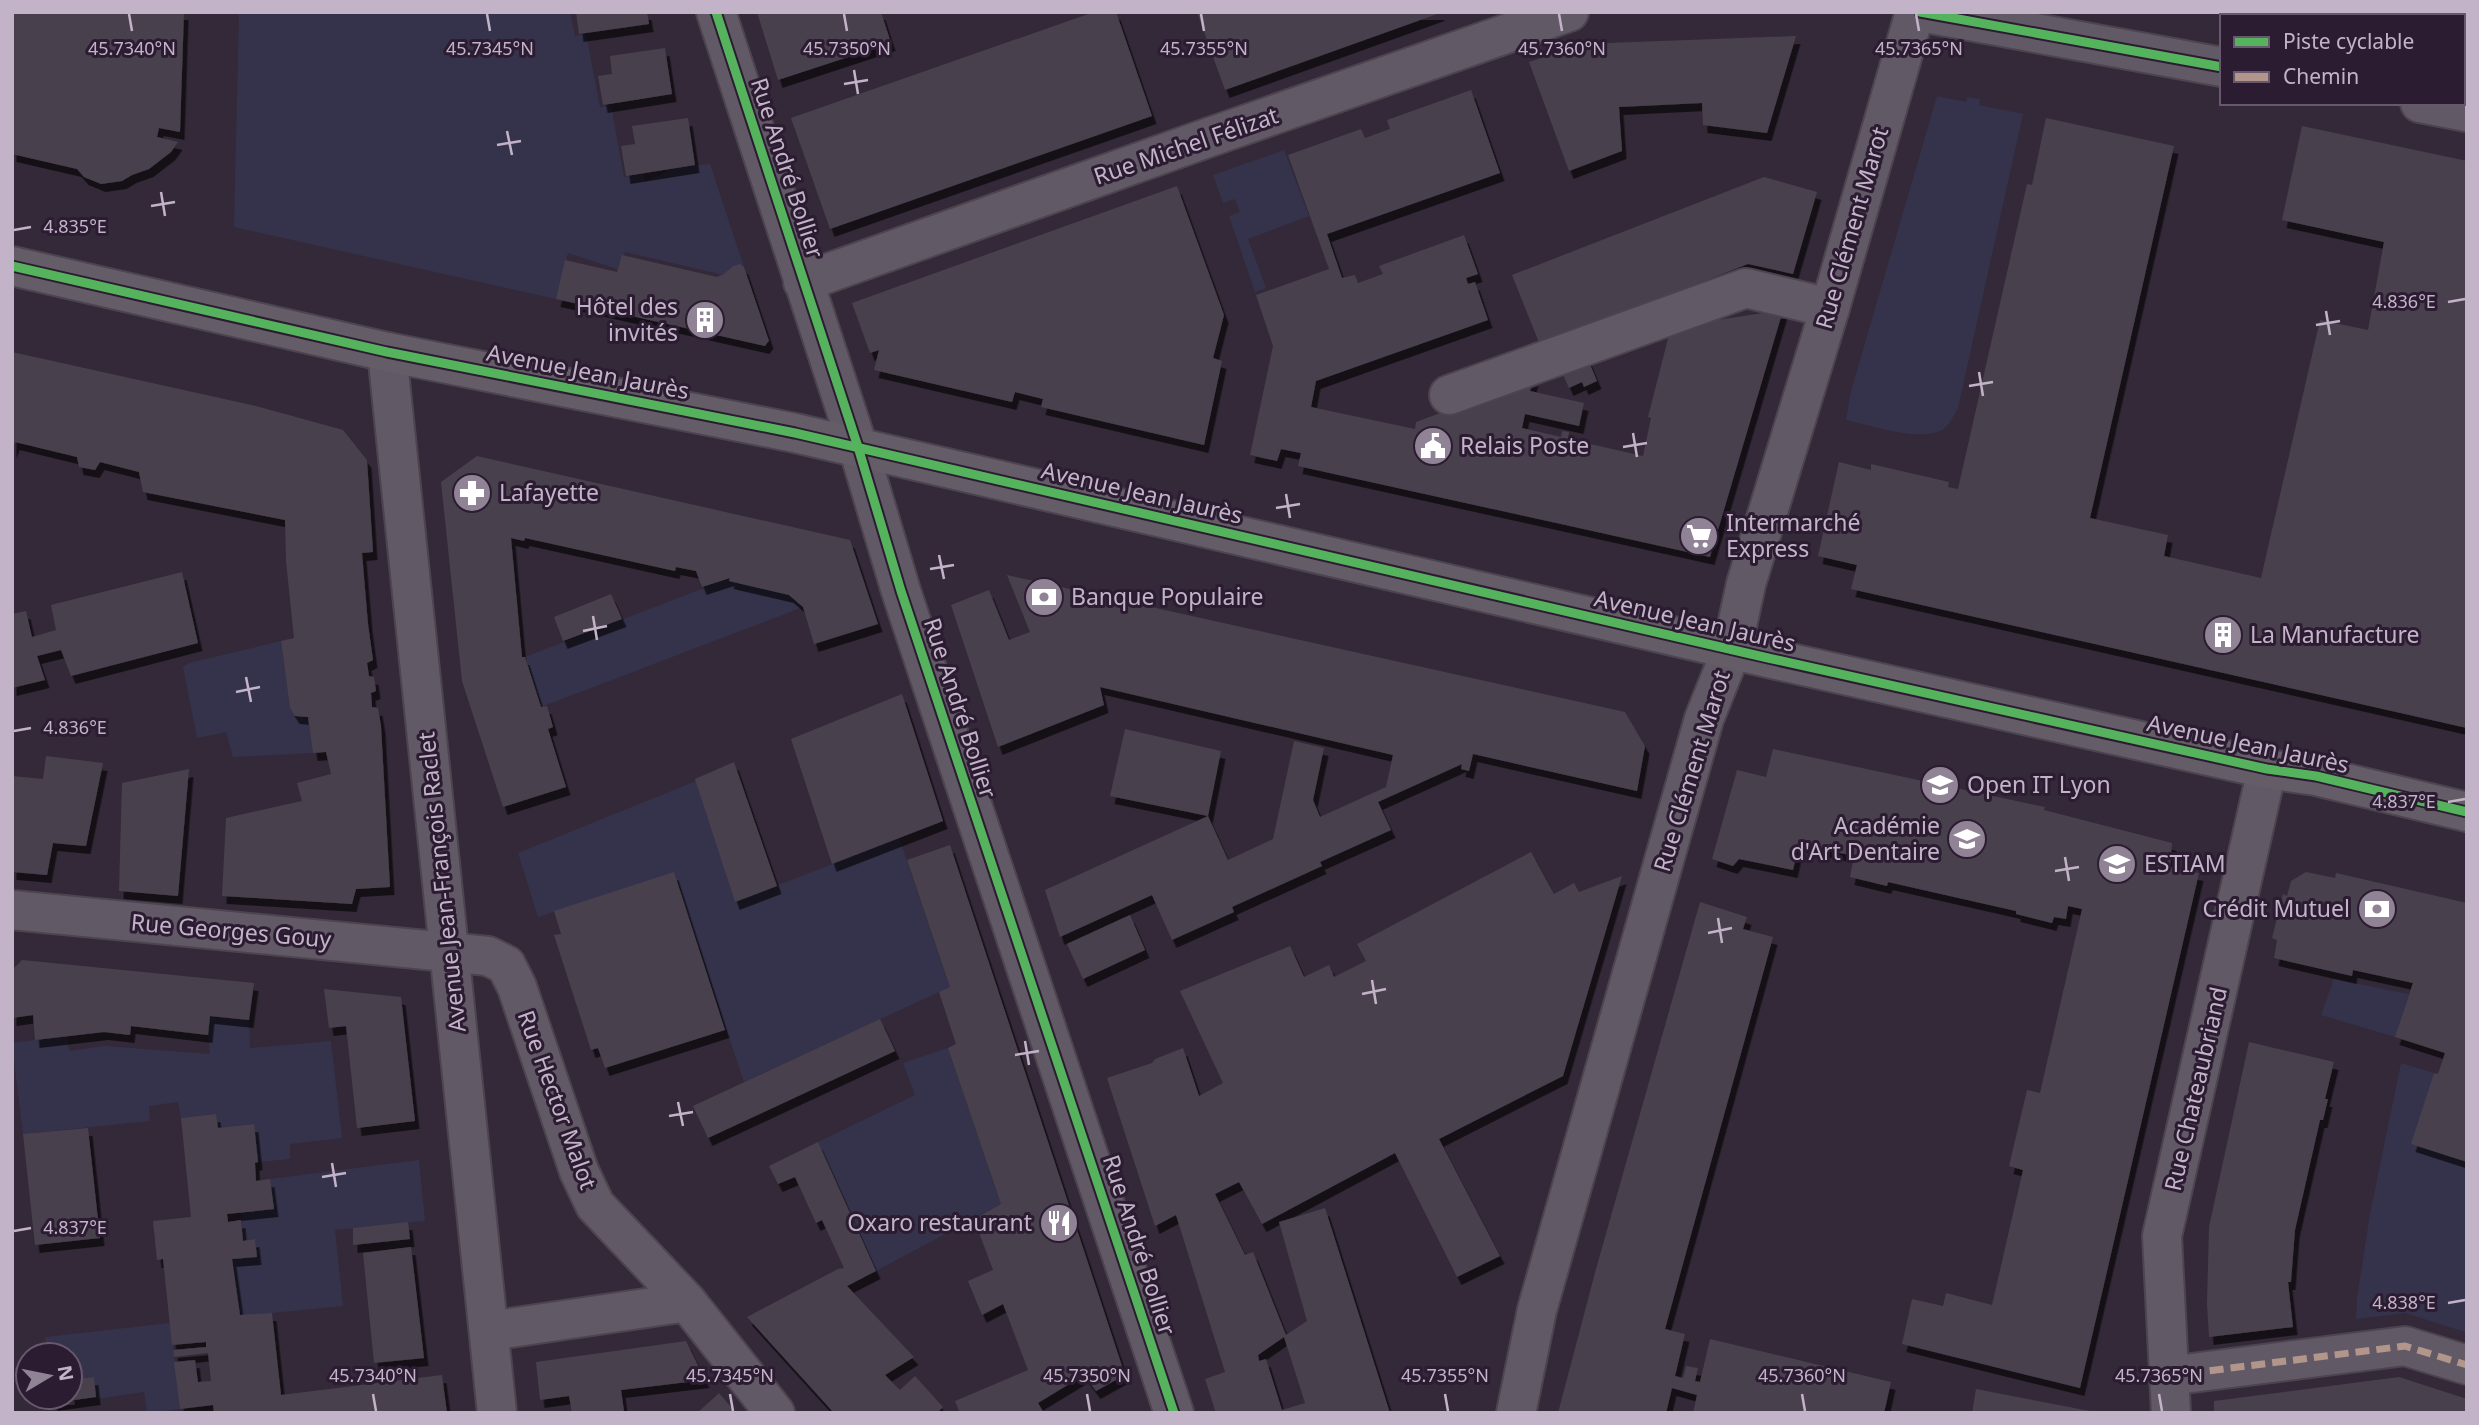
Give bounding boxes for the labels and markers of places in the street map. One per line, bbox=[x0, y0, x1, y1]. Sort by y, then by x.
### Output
place label: Hôtel des invités bbox=[576, 290, 678, 348]
building icon: Hôtel des invités bbox=[684, 299, 726, 341]
public building icon: Relais Poste bbox=[1412, 425, 1454, 467]
place label: Relais Poste bbox=[1460, 429, 1589, 461]
pharmacy icon: Lafayette bbox=[451, 472, 493, 514]
place label: Lafayette bbox=[499, 476, 599, 508]
place label: Intermarché Express bbox=[1726, 506, 1860, 564]
supermarket icon: Intermarché Express bbox=[1678, 515, 1720, 557]
bank icon: Banque Populaire bbox=[1023, 576, 1065, 618]
place label: Banque Populaire bbox=[1071, 580, 1263, 612]
building icon: La Manufacture bbox=[2202, 614, 2244, 656]
place label: La Manufacture bbox=[2250, 618, 2420, 650]
school or university icon: Open IT Lyon bbox=[1919, 764, 1961, 806]
place label: Open IT Lyon bbox=[1967, 768, 2111, 800]
place label: Académie d'Art Dentaire bbox=[1791, 809, 1940, 867]
school or university icon: Académie d'Art Dentaire bbox=[1946, 818, 1988, 860]
school or university icon: ESTIAM bbox=[2096, 843, 2138, 885]
place label: ESTIAM bbox=[2144, 847, 2226, 879]
bank icon: Crédit Mutuel bbox=[2356, 888, 2398, 930]
place label: Crédit Mutuel bbox=[2203, 892, 2350, 924]
restaurant icon: Oxaro restaurant bbox=[1038, 1202, 1080, 1244]
place label: Oxaro restaurant bbox=[847, 1206, 1032, 1238]

